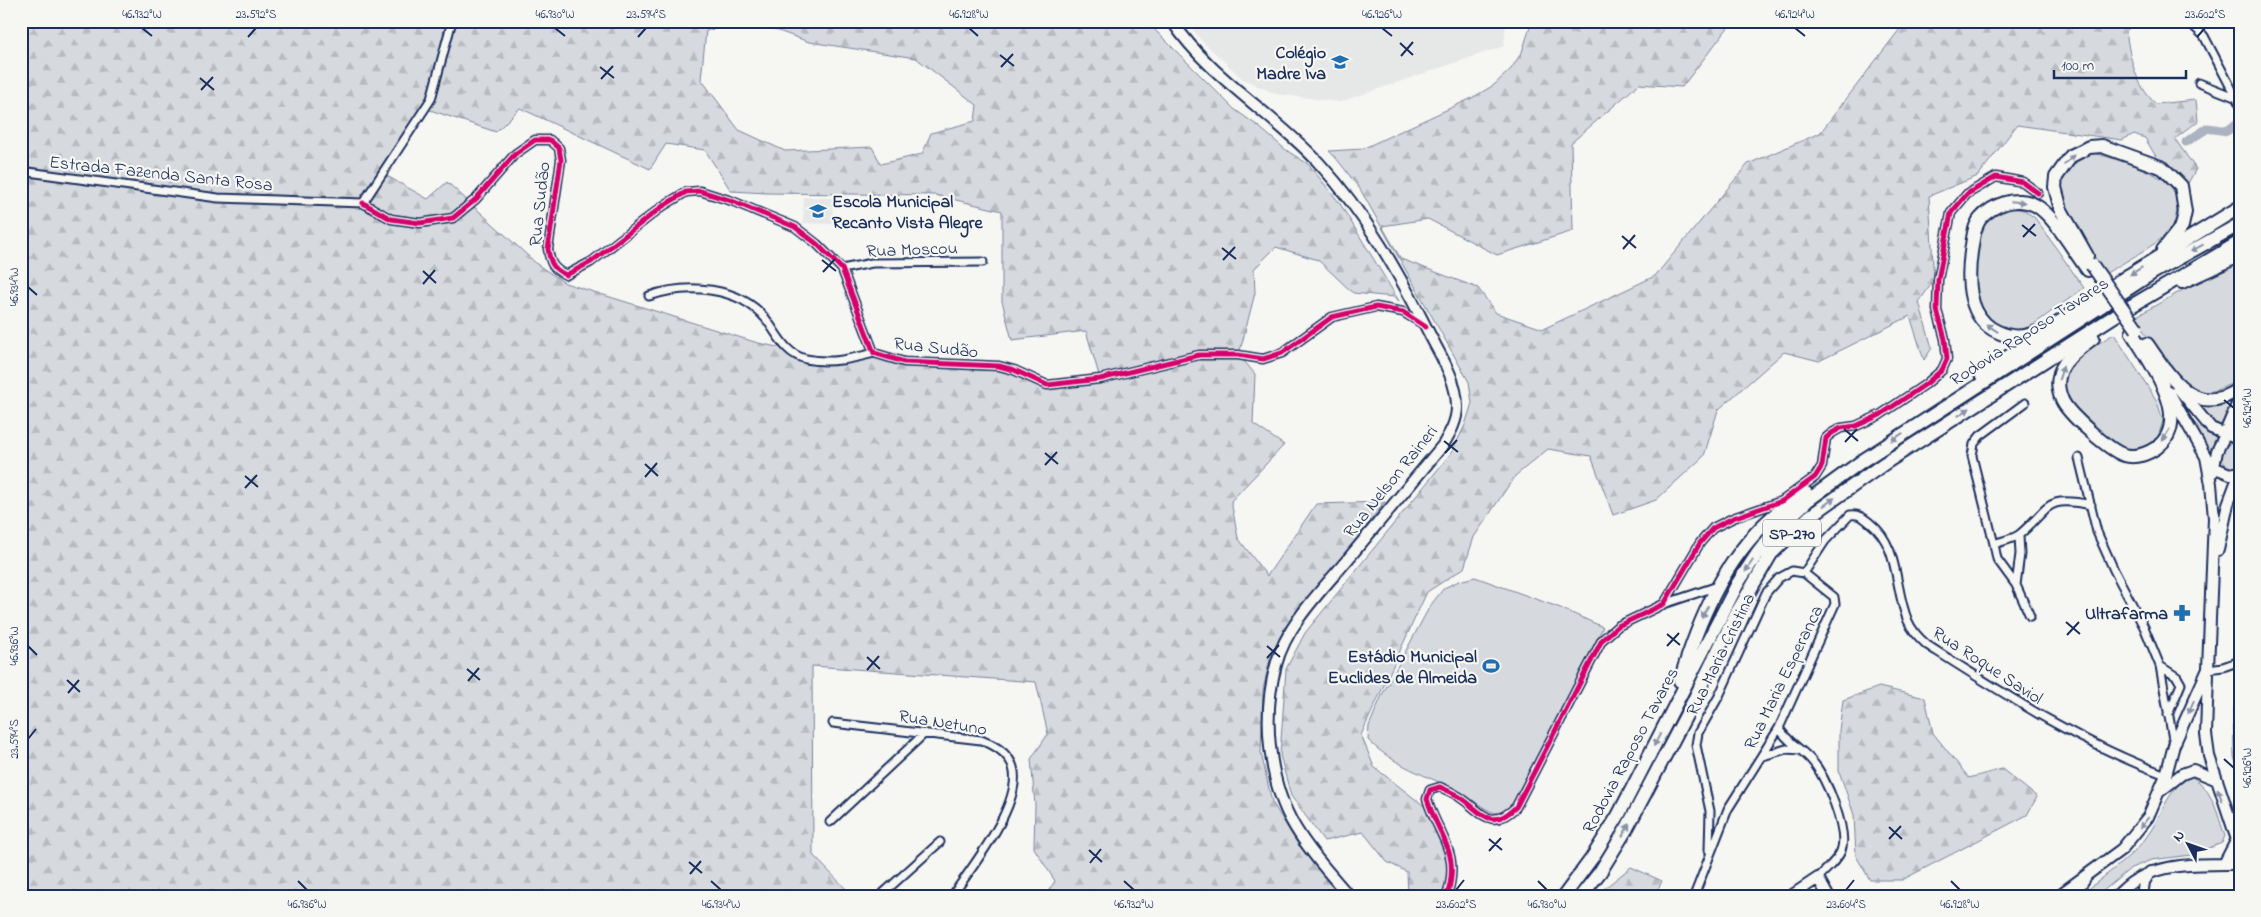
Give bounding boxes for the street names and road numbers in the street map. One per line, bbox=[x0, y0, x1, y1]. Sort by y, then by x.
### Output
street label: Estrada Fazenda Santa Rosa bbox=[48, 150, 274, 200]
street label: Rua Sudão bbox=[524, 161, 558, 248]
street label: Rua Moscou bbox=[866, 236, 958, 266]
street label: Rodovia Raposo Tavares bbox=[1946, 272, 2115, 394]
street label: Rua Sudão bbox=[892, 332, 979, 366]
street label: Rua Nelson Raineri bbox=[1338, 420, 1445, 544]
road number: SP-270 bbox=[1763, 520, 1821, 546]
street label: Rua Maria Cristina bbox=[1681, 589, 1763, 721]
street label: Rua Maria Esperanca bbox=[1738, 601, 1831, 755]
street label: Rua Roque Saviol bbox=[1926, 621, 2047, 712]
street label: Rodovia Raposo Tavares bbox=[1577, 663, 1687, 839]
street label: Rua Netuno bbox=[897, 704, 989, 744]

